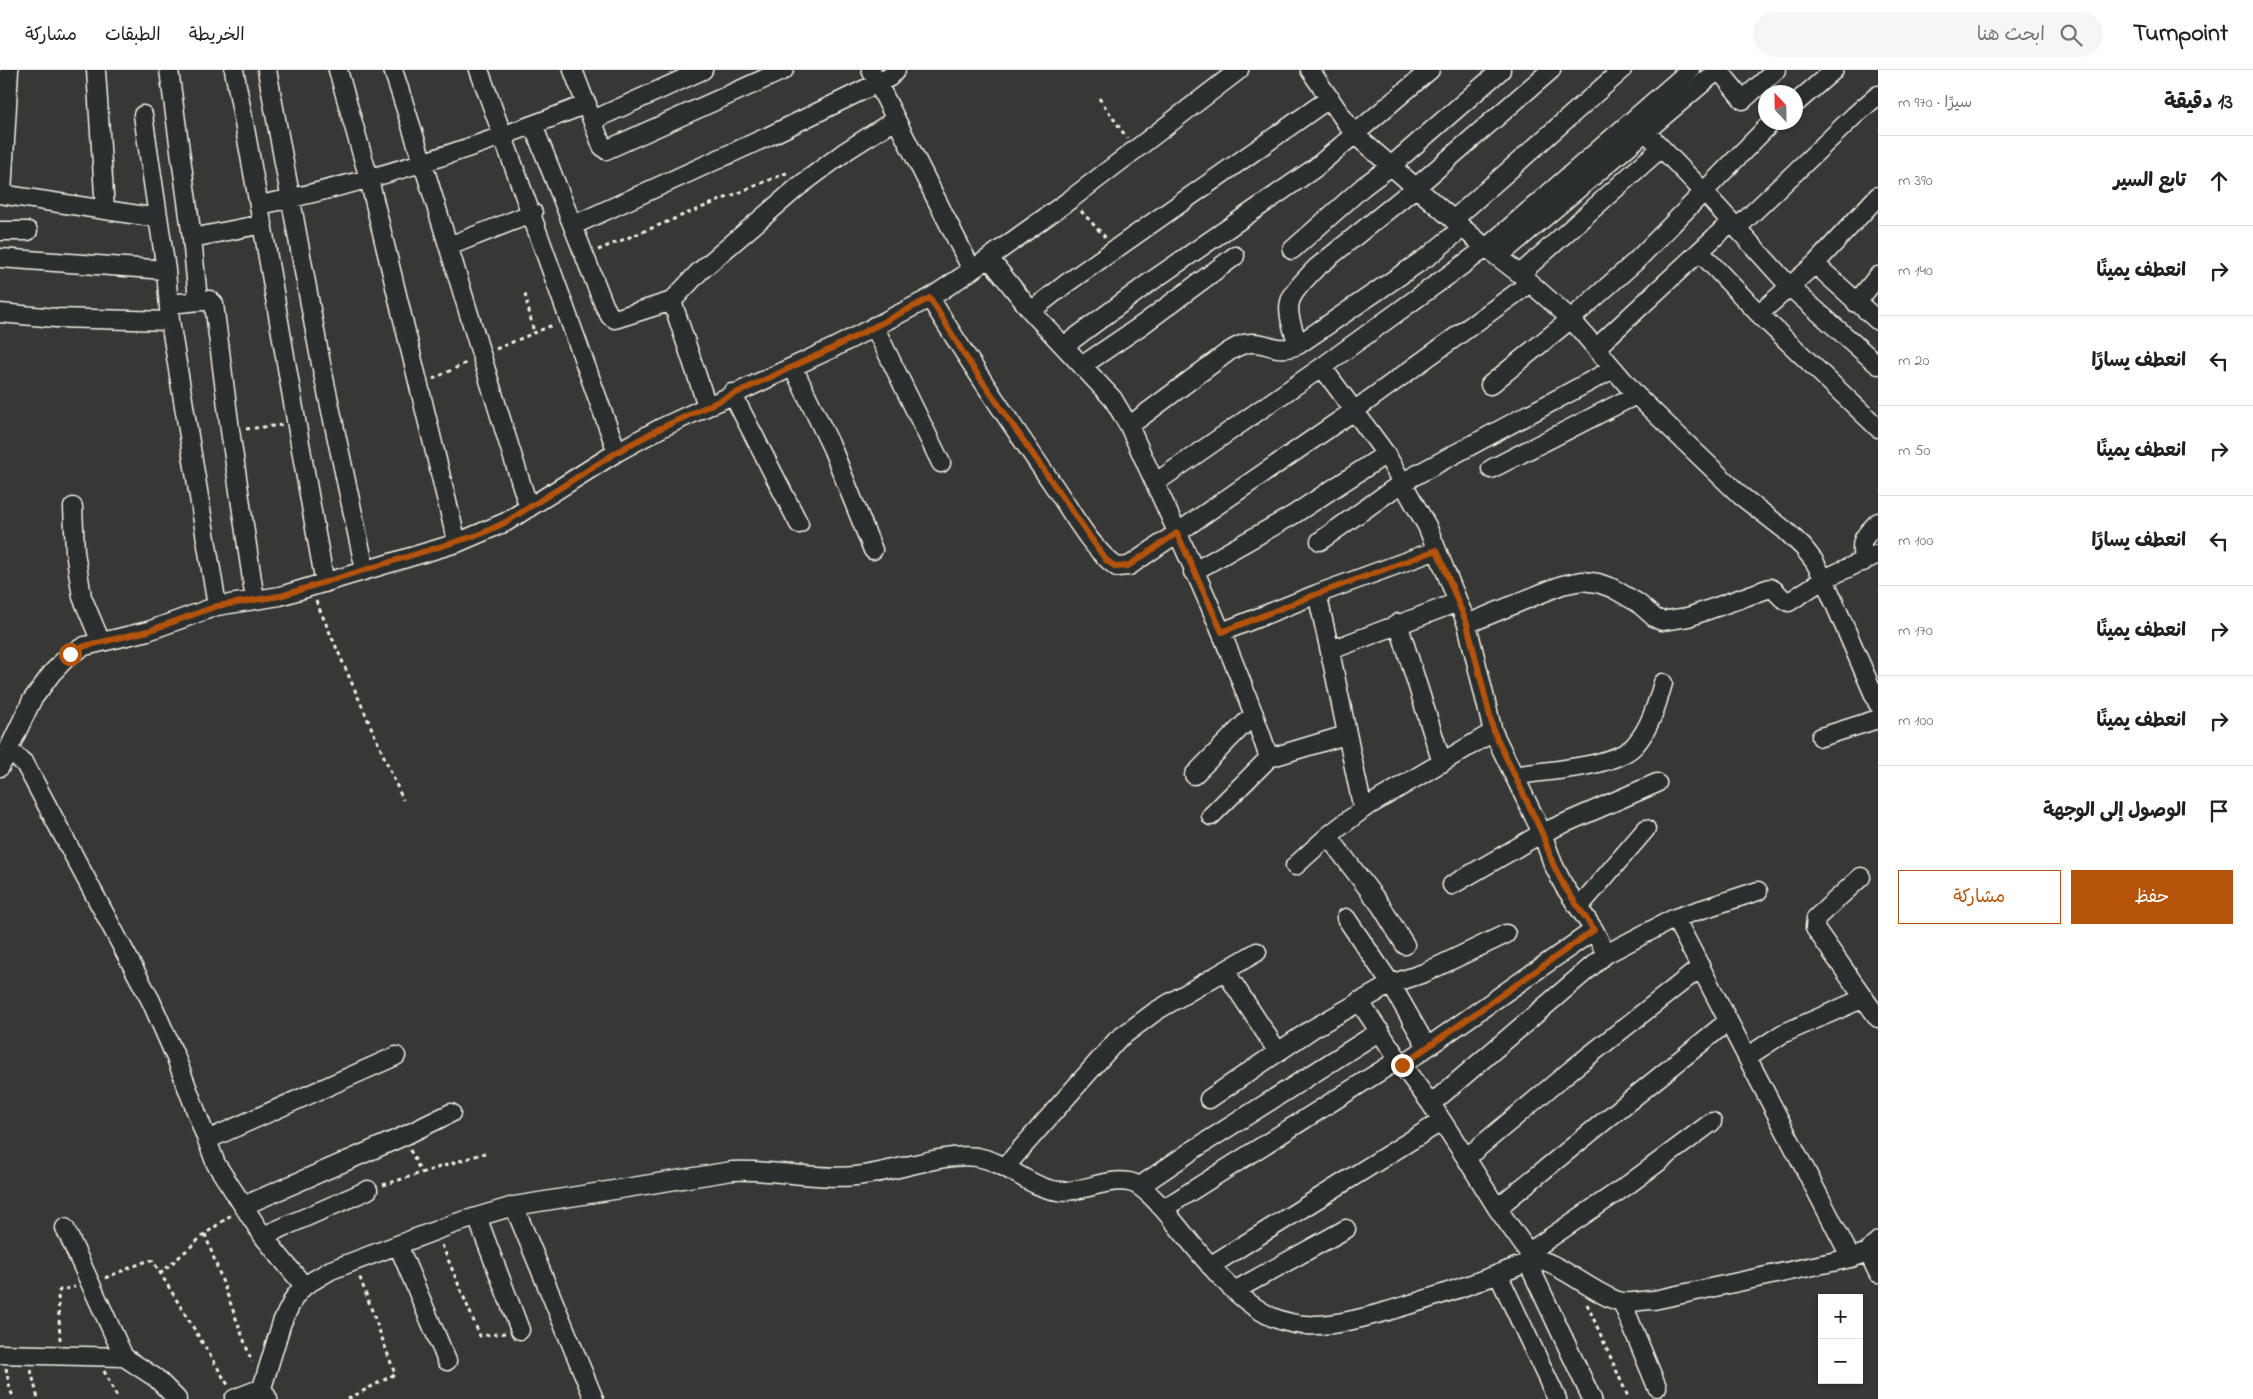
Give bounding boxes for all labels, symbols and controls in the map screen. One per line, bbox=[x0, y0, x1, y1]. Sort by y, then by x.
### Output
search box bbox=[1753, 12, 2103, 57]
text: Turnpoint bbox=[2133, 17, 2228, 52]
icon: search bbox=[2057, 21, 2085, 49]
text: ابحث هنا bbox=[1977, 22, 2045, 49]
text: مشاركة bbox=[25, 23, 77, 49]
text: الطبقات bbox=[105, 23, 161, 49]
text: الخريطة bbox=[189, 23, 245, 49]
north arrow bbox=[1758, 85, 1803, 130]
text: 13 دقيقة bbox=[2164, 88, 2233, 118]
text: سيرًا · 970 m bbox=[1898, 91, 1972, 115]
icon: ahead bbox=[2205, 167, 2233, 195]
text: تابع السير bbox=[2114, 168, 2186, 195]
text: 390 m bbox=[1898, 169, 1933, 193]
icon: right bbox=[2205, 257, 2233, 285]
text: انعطف يمينًا bbox=[2096, 258, 2186, 285]
text: 140 m bbox=[1898, 259, 1933, 283]
icon: left bbox=[2205, 347, 2233, 375]
text: انعطف يسارًا bbox=[2091, 348, 2186, 375]
text: 20 m bbox=[1898, 349, 1929, 373]
icon: right bbox=[2205, 437, 2233, 465]
text: انعطف يمينًا bbox=[2096, 438, 2186, 465]
text: 50 m bbox=[1898, 439, 1931, 463]
icon: left bbox=[2205, 527, 2233, 555]
text: انعطف يسارًا bbox=[2091, 528, 2186, 555]
text: 100 m bbox=[1898, 529, 1933, 553]
icon: right bbox=[2205, 617, 2233, 645]
text: انعطف يمينًا bbox=[2096, 618, 2186, 645]
text: 170 m bbox=[1898, 619, 1933, 643]
route start bbox=[59, 643, 82, 666]
icon: right bbox=[2205, 707, 2233, 735]
text: انعطف يمينًا bbox=[2096, 708, 2186, 735]
text: 100 m bbox=[1898, 709, 1933, 733]
icon: arrive bbox=[2205, 797, 2233, 825]
text: الوصول إلى الوجهة bbox=[2043, 798, 2186, 825]
button: مشاركة bbox=[1898, 870, 2061, 924]
button: حفظ bbox=[2071, 870, 2233, 924]
route end bbox=[1391, 1054, 1414, 1077]
map controls bbox=[1818, 1294, 1863, 1384]
button: + bbox=[1818, 1294, 1863, 1339]
button: − bbox=[1818, 1339, 1863, 1384]

